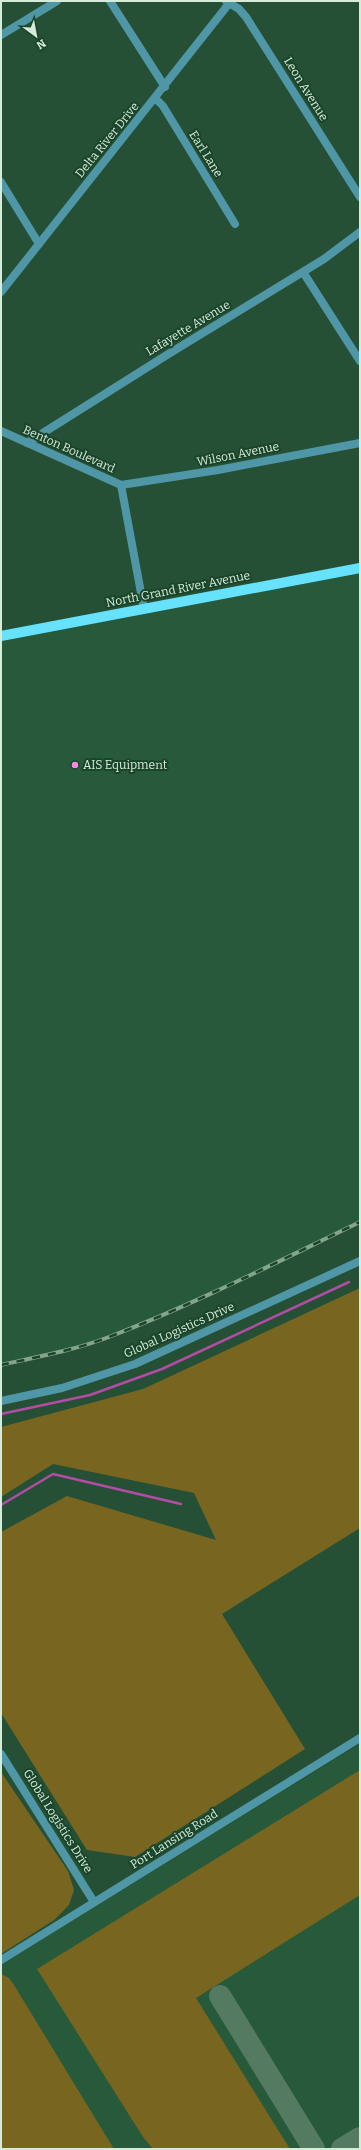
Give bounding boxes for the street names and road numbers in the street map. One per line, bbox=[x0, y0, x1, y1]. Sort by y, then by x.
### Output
street label: Leon Avenue bbox=[281, 55, 331, 123]
street label: Delta River Drive bbox=[72, 100, 142, 180]
street label: Earl Lane bbox=[186, 128, 226, 180]
street label: Lafayette Avenue bbox=[143, 297, 233, 359]
street label: Benton Boulevard bbox=[21, 422, 117, 476]
street label: Wilson Avenue bbox=[196, 439, 280, 469]
street label: North Grand River Avenue bbox=[105, 568, 251, 610]
street label: Global Logistics Drive bbox=[122, 1299, 236, 1361]
street label: Global Logistics Drive bbox=[20, 1767, 96, 1875]
street label: Port Lansing Road bbox=[128, 1806, 220, 1872]

